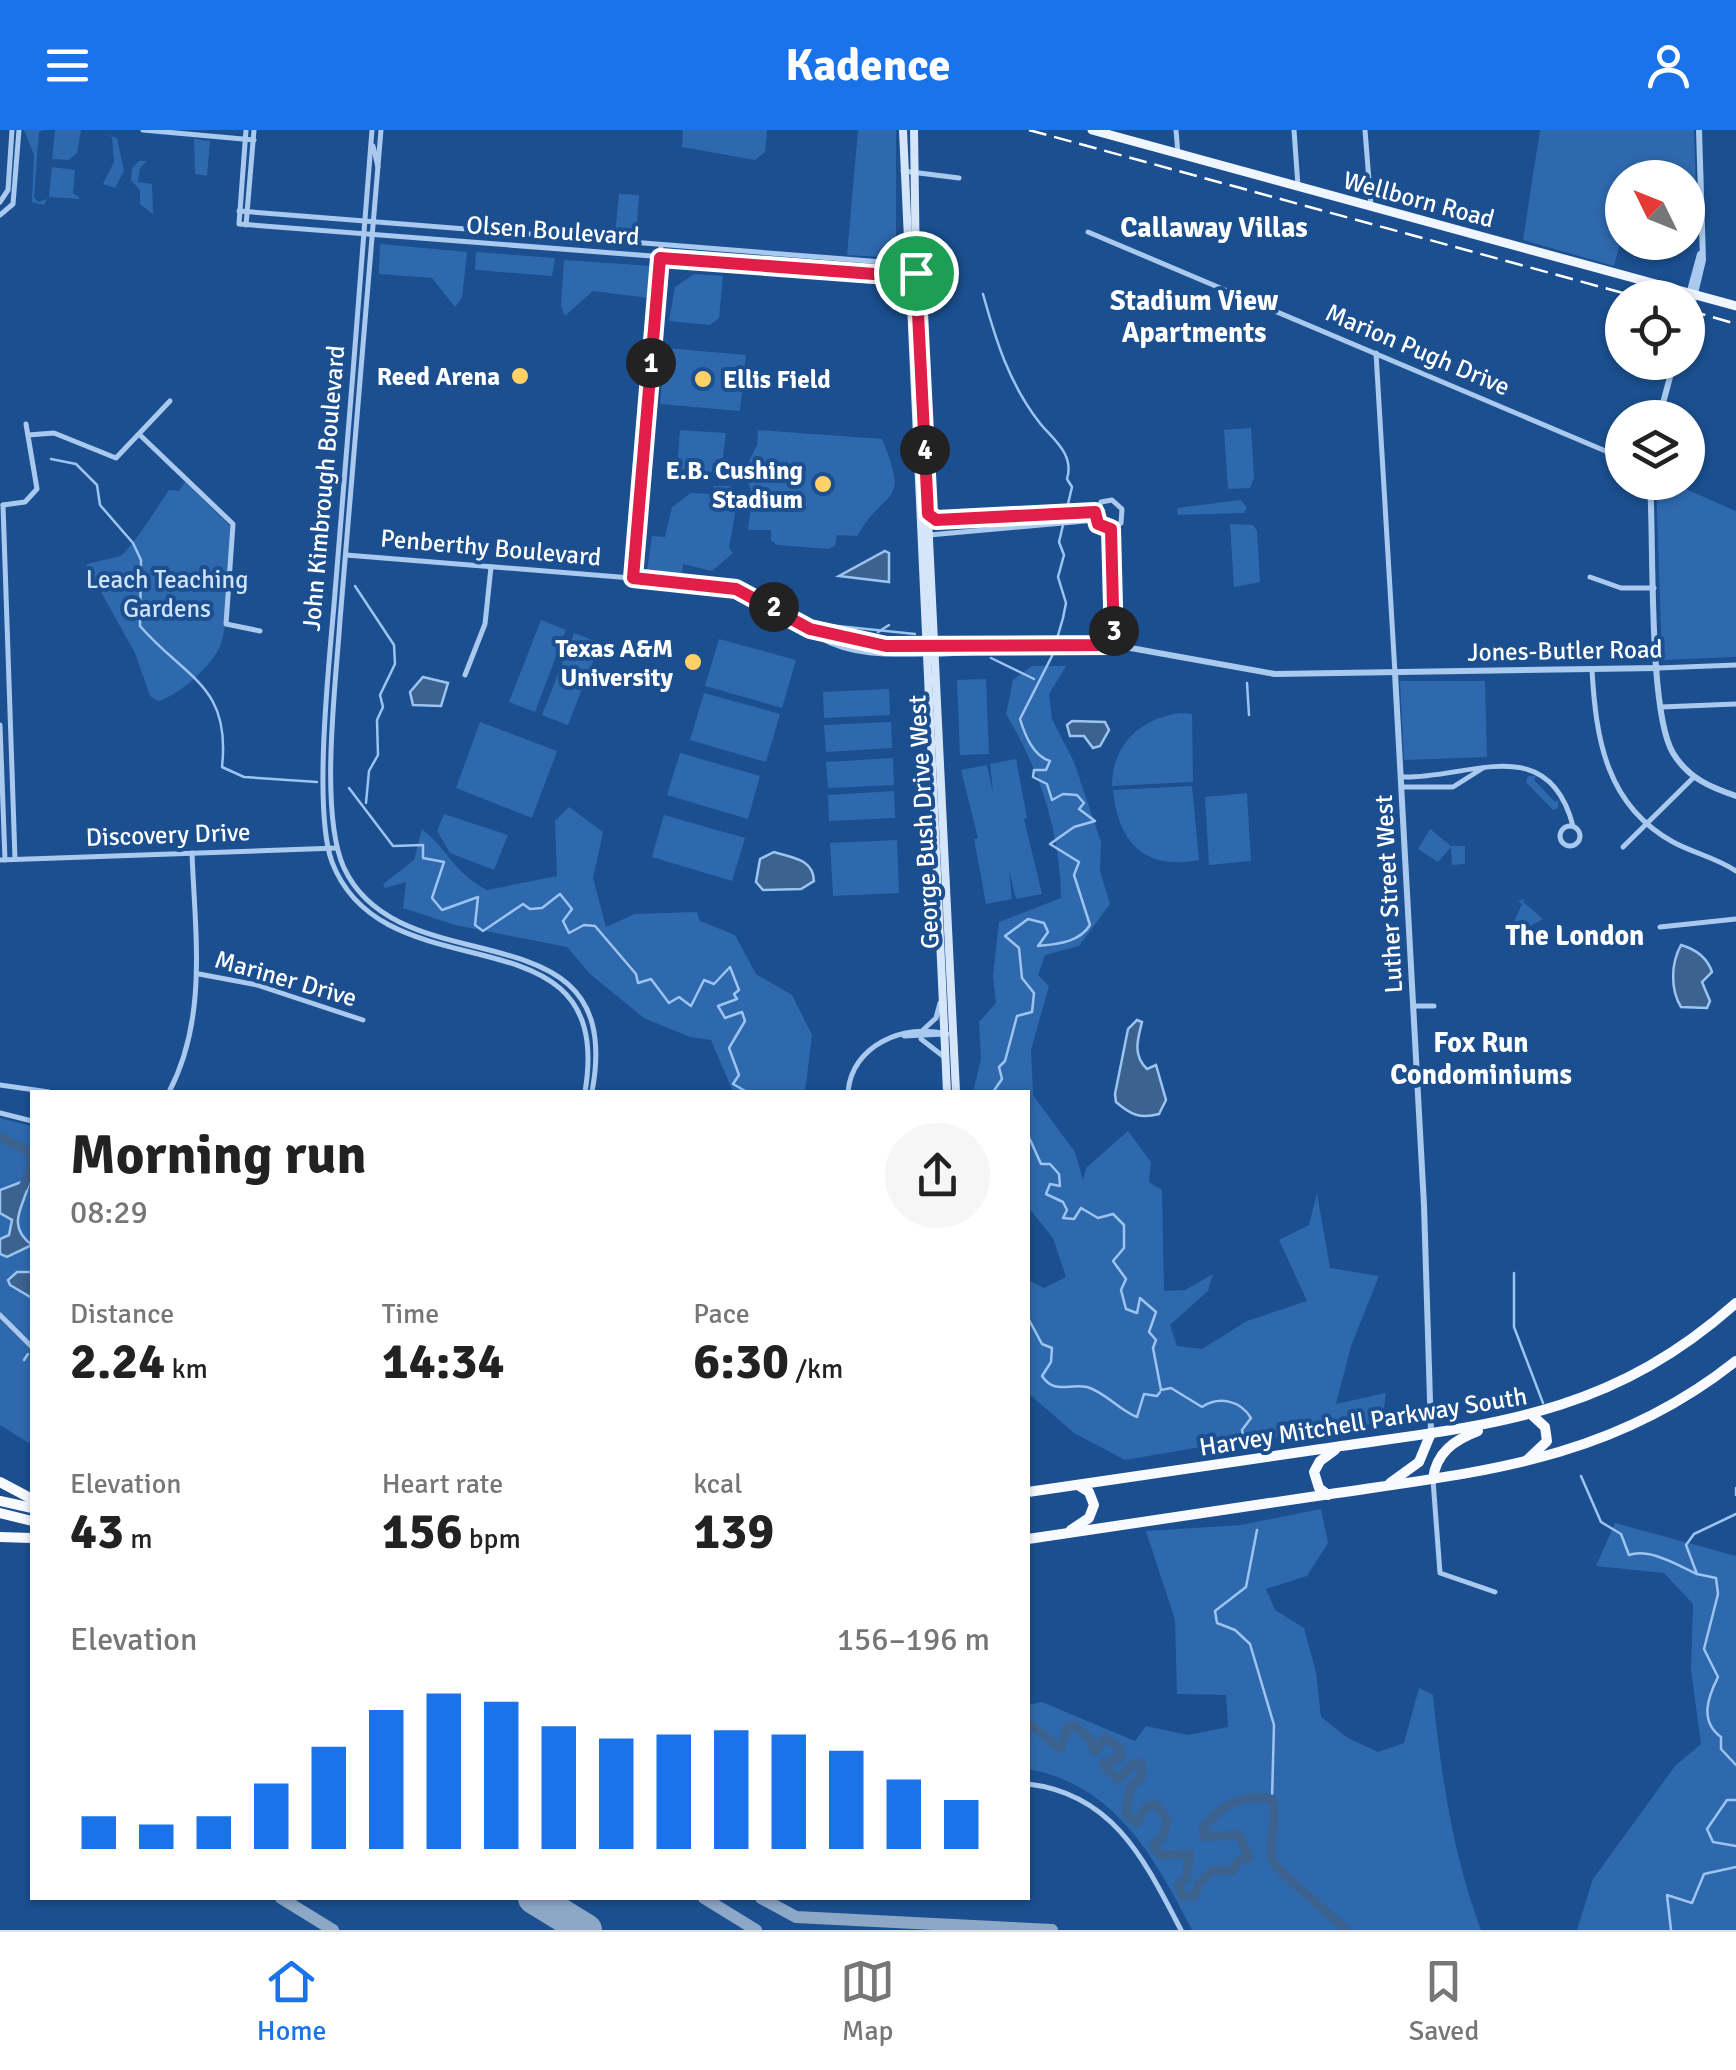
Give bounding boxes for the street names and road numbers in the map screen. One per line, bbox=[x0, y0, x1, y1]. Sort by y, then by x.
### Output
street label: Wellborn Road bbox=[1340, 164, 1498, 235]
street label: Olsen Boulevard bbox=[465, 209, 641, 252]
street label: Marion Pugh Drive bbox=[1321, 297, 1515, 402]
street label: John Kimbrough Boulevard bbox=[296, 344, 351, 632]
street label: Penberthy Boulevard bbox=[379, 522, 603, 573]
street label: Jones-Butler Road bbox=[1467, 633, 1663, 668]
street label: George Bush Drive West bbox=[901, 694, 946, 950]
street label: Luther Street West bbox=[1368, 794, 1409, 994]
street label: Discovery Drive bbox=[85, 816, 251, 853]
street label: Mariner Drive bbox=[211, 943, 360, 1014]
street label: Harvey Mitchell Parkway South bbox=[1197, 1380, 1529, 1463]

